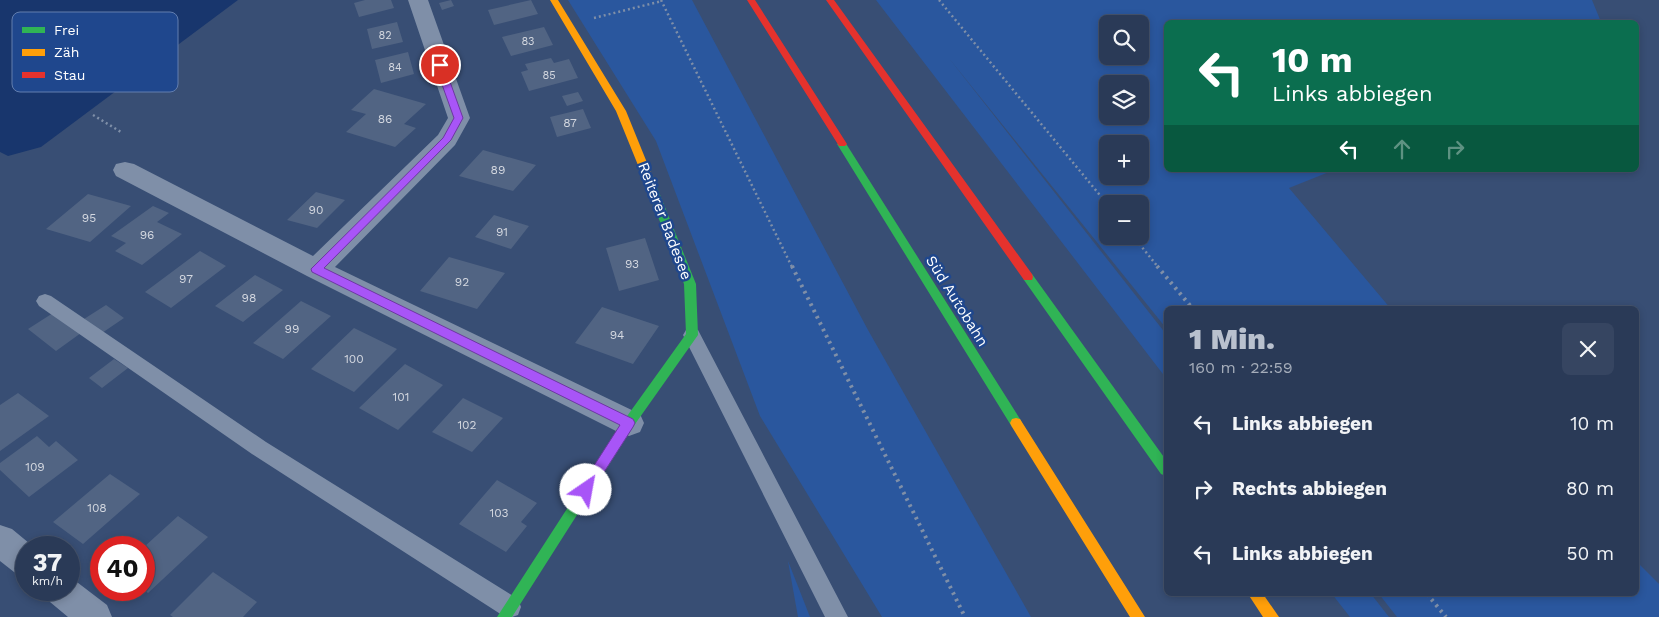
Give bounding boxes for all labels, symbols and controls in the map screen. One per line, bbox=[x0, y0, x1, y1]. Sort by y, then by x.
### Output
legend bbox=[12, 12, 178, 92]
map controls bbox=[1099, 15, 1149, 245]
button: search bbox=[1099, 15, 1149, 65]
text: Frei bbox=[54, 22, 79, 38]
house number: 82 bbox=[378, 29, 392, 42]
house number: 83 bbox=[522, 35, 534, 48]
text: 10 m bbox=[1272, 39, 1353, 81]
icon: left bbox=[1189, 40, 1254, 105]
text: Zäh bbox=[54, 44, 79, 60]
pin bbox=[419, 44, 461, 86]
icon: arrive bbox=[426, 51, 454, 79]
house number: 84 bbox=[388, 61, 402, 74]
text: Stau bbox=[54, 67, 85, 83]
house number: 85 bbox=[542, 69, 556, 82]
button: layers bbox=[1099, 75, 1149, 125]
text: Links abbiegen bbox=[1272, 81, 1433, 106]
house number: 86 bbox=[378, 112, 392, 126]
house number: 87 bbox=[563, 116, 577, 130]
button: + bbox=[1099, 135, 1149, 185]
icon: left bbox=[1335, 135, 1363, 163]
icon: ahead bbox=[1388, 135, 1416, 163]
icon: right bbox=[1441, 135, 1469, 163]
street label: Reiterer Badesee bbox=[634, 160, 696, 282]
house number: 89 bbox=[491, 163, 505, 177]
button: − bbox=[1099, 195, 1149, 245]
house number: 90 bbox=[309, 203, 323, 217]
house number: 95 bbox=[82, 211, 96, 225]
house number: 91 bbox=[496, 225, 508, 239]
house number: 96 bbox=[140, 228, 154, 242]
street label: Süd Autobahn bbox=[922, 252, 992, 350]
house number: 93 bbox=[625, 257, 639, 271]
house number: 97 bbox=[179, 272, 193, 286]
house number: 92 bbox=[455, 275, 469, 289]
house number: 98 bbox=[242, 291, 256, 305]
text: 1 Min. bbox=[1189, 321, 1275, 356]
house number: 99 bbox=[285, 322, 299, 336]
button: close bbox=[1562, 323, 1614, 375]
house number: 94 bbox=[610, 328, 624, 342]
house number: 100 bbox=[344, 352, 364, 366]
text: 160 m · 22:59 bbox=[1189, 358, 1293, 377]
house number: 101 bbox=[393, 390, 409, 404]
icon: left bbox=[1189, 410, 1217, 438]
text: Links abbiegen bbox=[1232, 412, 1373, 435]
text: 10 m bbox=[1570, 412, 1614, 435]
house number: 102 bbox=[457, 418, 477, 432]
house number: 109 bbox=[25, 460, 45, 474]
position arrow bbox=[559, 463, 611, 515]
icon: right bbox=[1189, 475, 1217, 503]
text: Rechts abbiegen bbox=[1232, 477, 1387, 500]
text: 80 m bbox=[1566, 477, 1614, 500]
house number: 108 bbox=[87, 501, 107, 515]
house number: 103 bbox=[490, 506, 508, 520]
speed limit sign: 40 bbox=[90, 536, 155, 601]
icon: left bbox=[1189, 540, 1217, 568]
text: Links abbiegen bbox=[1232, 542, 1373, 565]
text: 50 m bbox=[1567, 542, 1614, 565]
text: 37 bbox=[33, 548, 62, 577]
text: km/h bbox=[32, 574, 63, 588]

